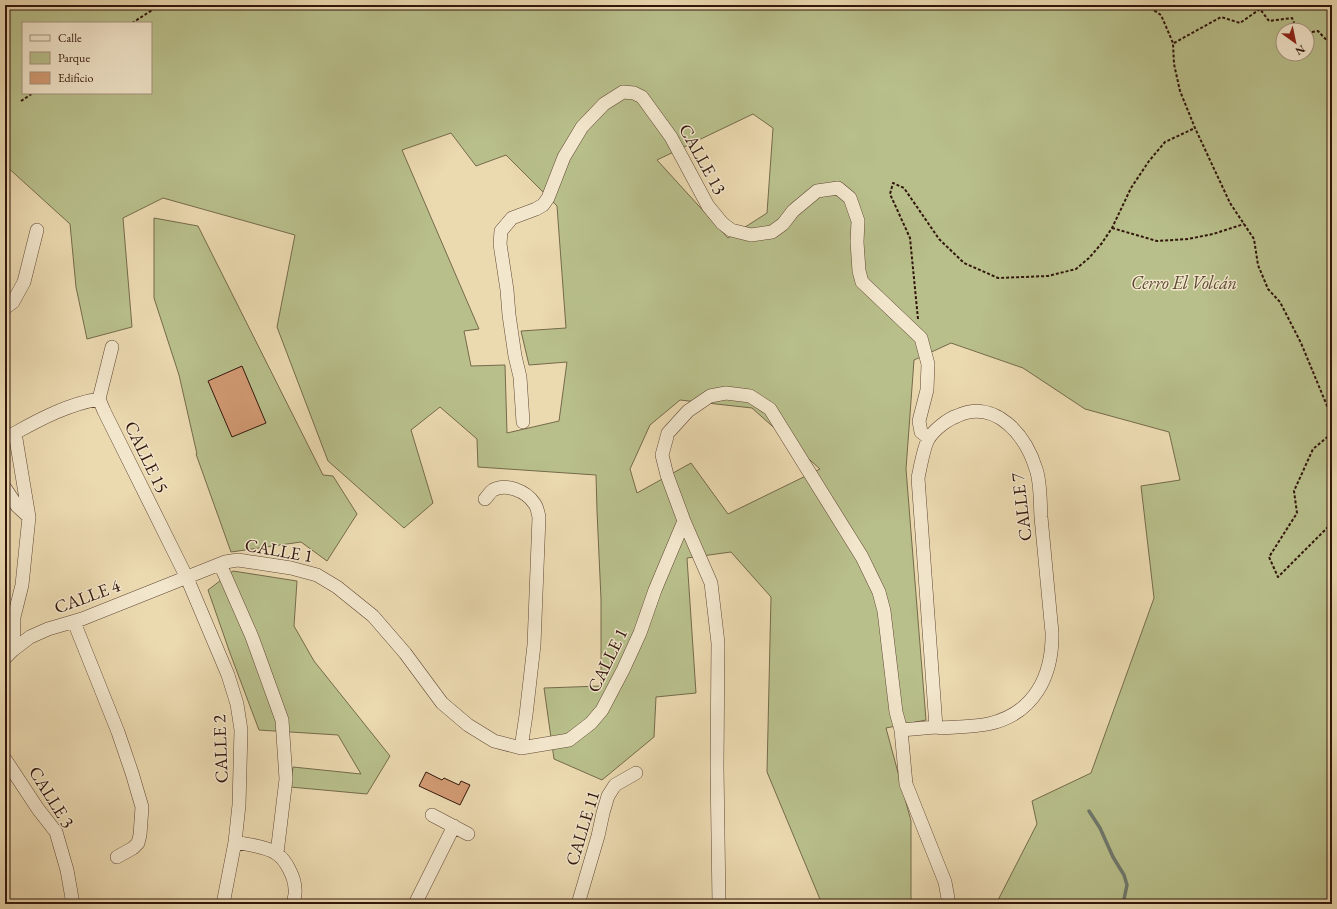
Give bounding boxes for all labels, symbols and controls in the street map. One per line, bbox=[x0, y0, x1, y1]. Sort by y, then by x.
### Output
legend bbox=[22, 22, 152, 94]
north arrow bbox=[1275, 22, 1315, 62]
text: Calle bbox=[58, 30, 82, 46]
text: N bbox=[1293, 42, 1308, 59]
text: Parque bbox=[58, 50, 90, 66]
text: Edificio bbox=[58, 70, 94, 86]
street label: CALLE 13 bbox=[674, 120, 732, 198]
park label: Cerro El Volcán bbox=[1131, 271, 1237, 294]
street label: CALLE 15 bbox=[120, 417, 174, 497]
street label: CALLE 7 bbox=[1005, 471, 1037, 542]
street label: CALLE 1 bbox=[243, 533, 315, 567]
street label: CALLE 4 bbox=[51, 573, 124, 619]
street label: CALLE 1 bbox=[582, 624, 632, 696]
street label: CALLE 2 bbox=[207, 714, 233, 784]
street label: CALLE 3 bbox=[24, 762, 80, 832]
street label: CALLE 11 bbox=[560, 788, 604, 868]

